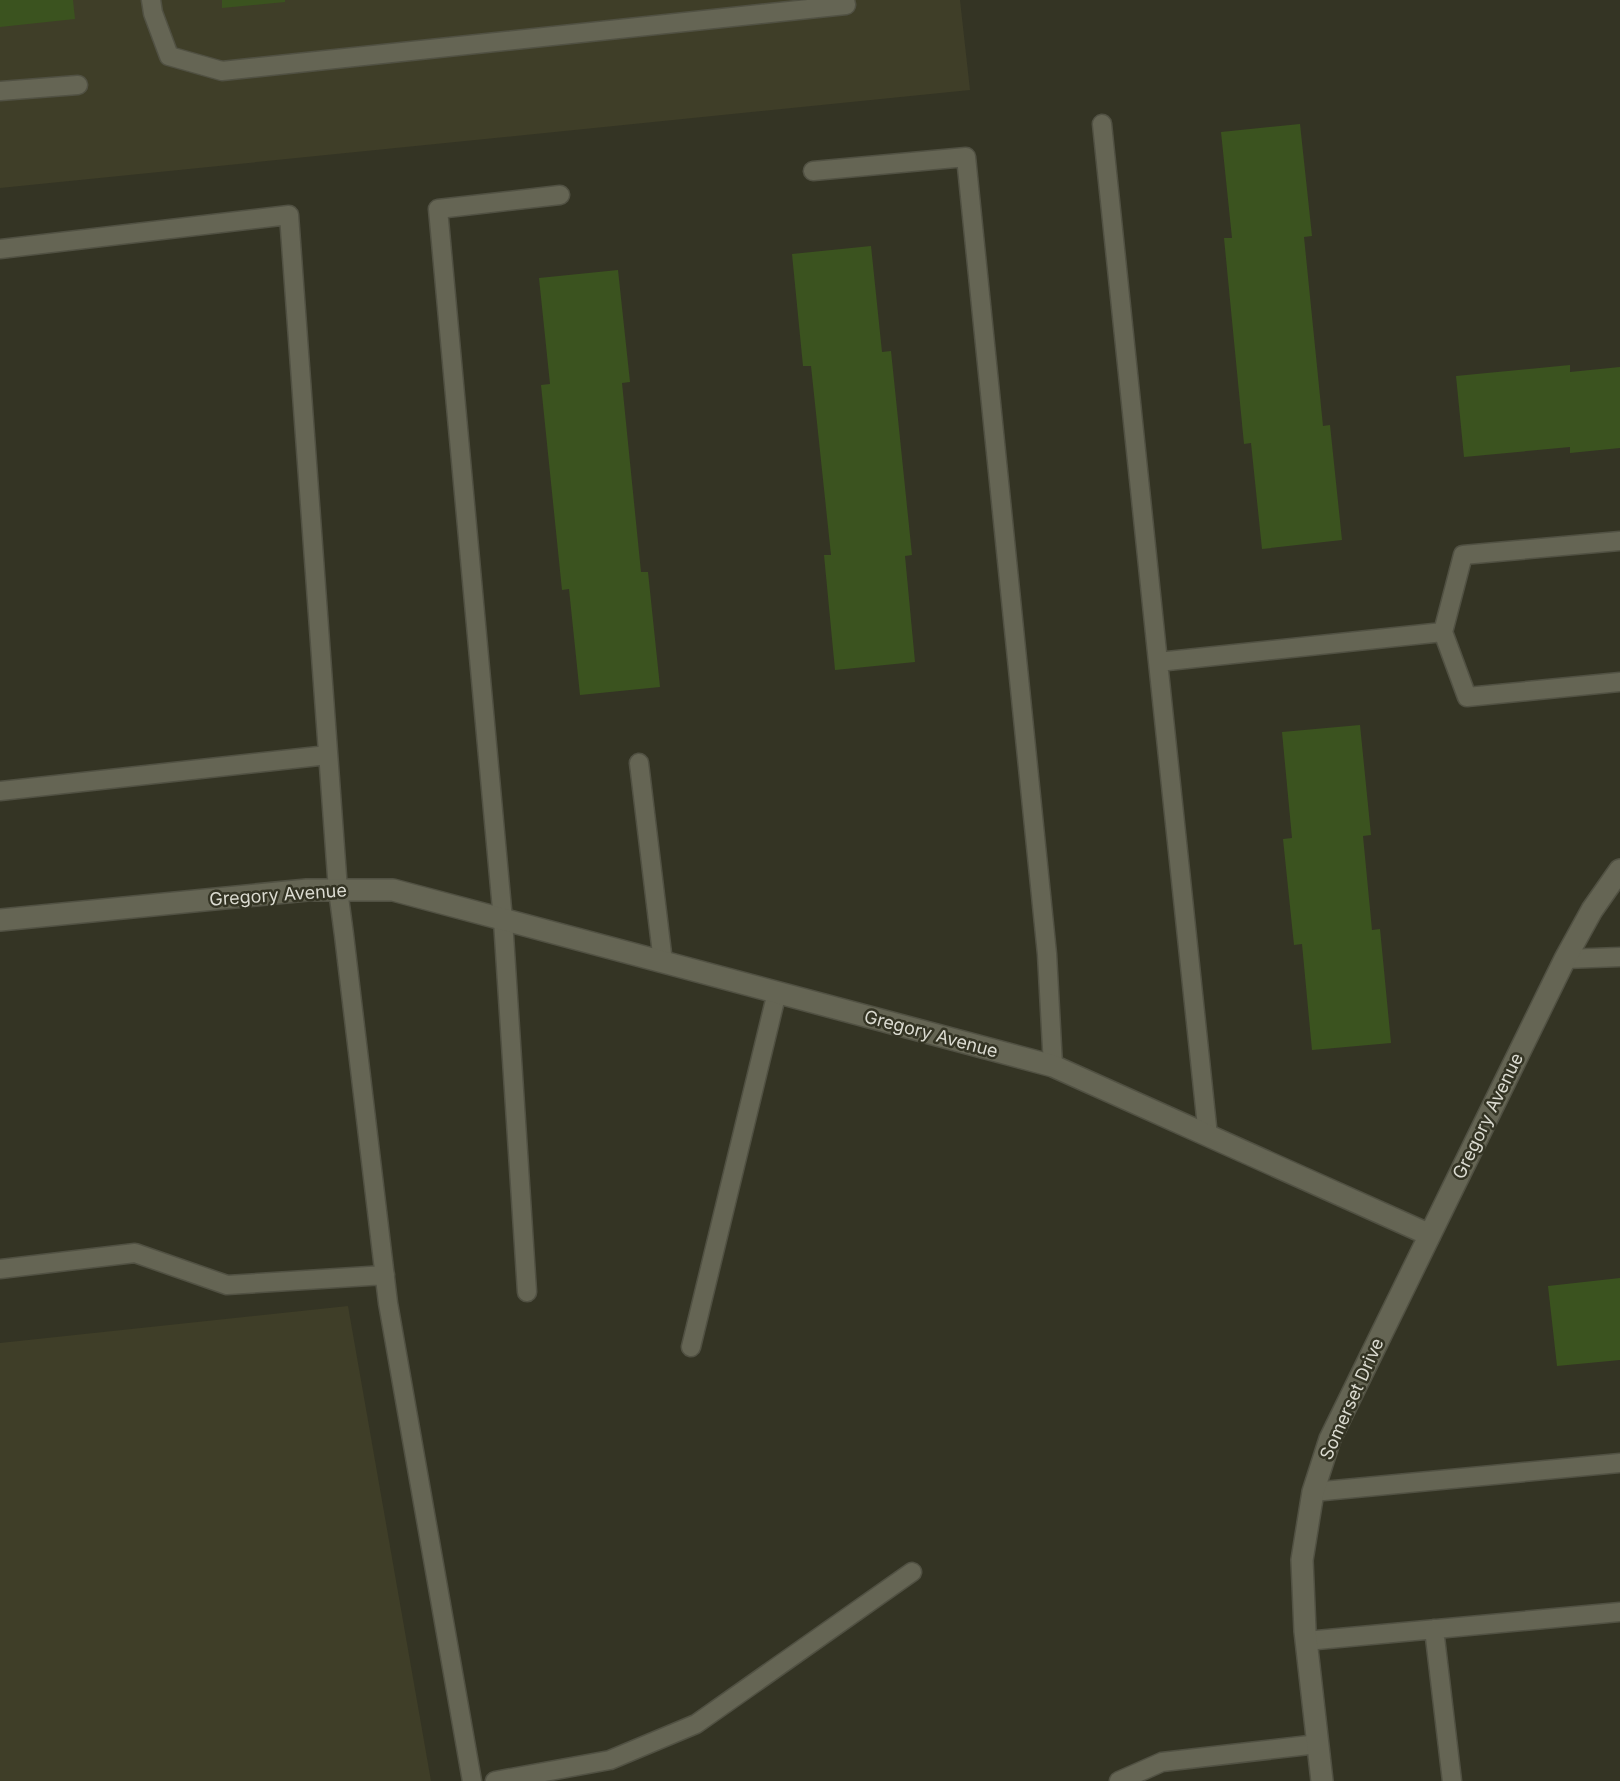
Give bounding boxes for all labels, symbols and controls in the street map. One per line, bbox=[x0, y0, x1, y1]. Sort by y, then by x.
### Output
street label: Gregory Avenue bbox=[209, 879, 347, 910]
street label: Gregory Avenue bbox=[862, 1006, 1000, 1061]
street label: Gregory Avenue bbox=[1448, 1049, 1527, 1182]
street label: Somerset Drive bbox=[1315, 1335, 1388, 1463]

